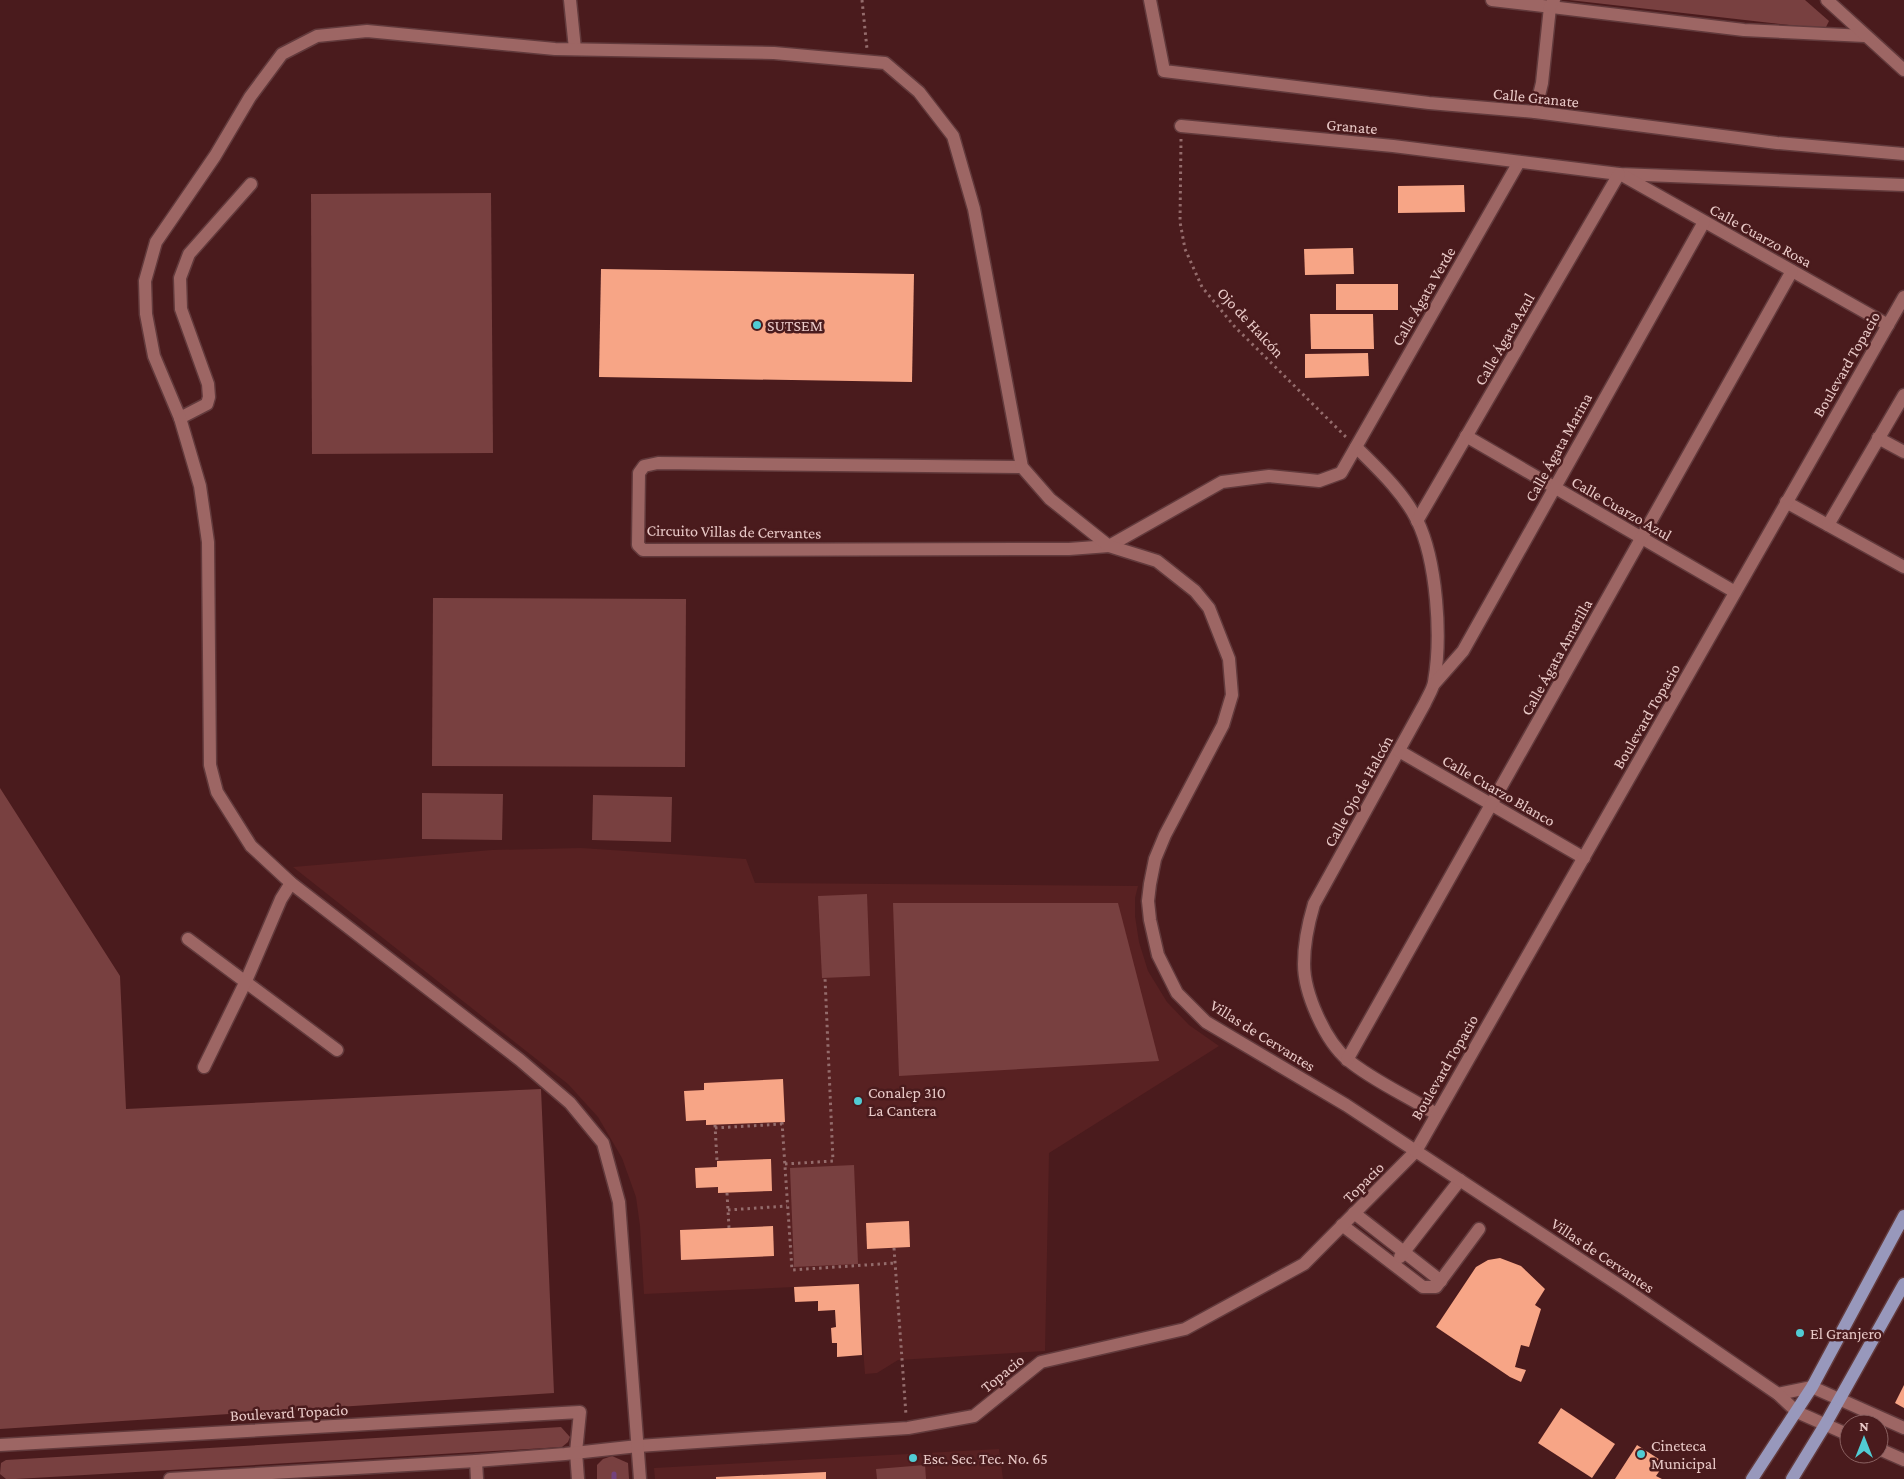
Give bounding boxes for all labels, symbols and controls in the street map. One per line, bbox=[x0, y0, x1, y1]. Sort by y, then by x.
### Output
street label: Calle Granate bbox=[1492, 85, 1580, 110]
street label: Granate bbox=[1326, 116, 1378, 137]
street label: Calle Cuarzo Rosa bbox=[1707, 200, 1815, 271]
street label: Calle Ágata Verde bbox=[1388, 244, 1459, 349]
street label: Ojo de Halcón bbox=[1213, 284, 1288, 362]
street label: Calle Ágata Azul bbox=[1471, 290, 1539, 389]
street label: Boulevard Topacio bbox=[1809, 309, 1884, 420]
place label: SUTSEM bbox=[767, 317, 823, 334]
marker: SUTSEM bbox=[751, 319, 763, 331]
street label: Calle Ágata Marina bbox=[1522, 389, 1596, 505]
street label: Calle Cuarzo Azul bbox=[1569, 473, 1675, 544]
street label: Circuito Villas de Cervantes bbox=[646, 521, 822, 542]
street label: Calle Ágata Amarilla bbox=[1518, 596, 1597, 719]
street label: Boulevard Topacio bbox=[1609, 661, 1684, 772]
street label: Calle Ojo de Halcón bbox=[1321, 732, 1397, 850]
street label: Calle Cuarzo Blanco bbox=[1439, 751, 1558, 830]
street label: Villas de Cervantes bbox=[1207, 996, 1318, 1075]
street label: Boulevard Topacio bbox=[1407, 1012, 1482, 1123]
place label: Conalep 310 La Cantera bbox=[868, 1084, 946, 1119]
marker: Conalep 310 La Cantera bbox=[852, 1095, 864, 1107]
street label: Topacio bbox=[1339, 1158, 1388, 1207]
street label: Villas de Cervantes bbox=[1548, 1215, 1657, 1296]
place label: El Granjero bbox=[1810, 1325, 1882, 1343]
marker: El Granjero bbox=[1794, 1327, 1806, 1339]
street label: Topacio bbox=[977, 1351, 1028, 1397]
street label: Boulevard Topacio bbox=[229, 1401, 349, 1425]
north arrow bbox=[1839, 1414, 1889, 1464]
text: N bbox=[1859, 1418, 1869, 1434]
place label: Cineteca Municipal bbox=[1651, 1437, 1716, 1473]
marker: Cineteca Municipal bbox=[1635, 1448, 1647, 1460]
place label: Esc. Sec. Tec. No. 65 bbox=[923, 1450, 1048, 1467]
marker: Esc. Sec. Tec. No. 65 bbox=[907, 1452, 919, 1464]

